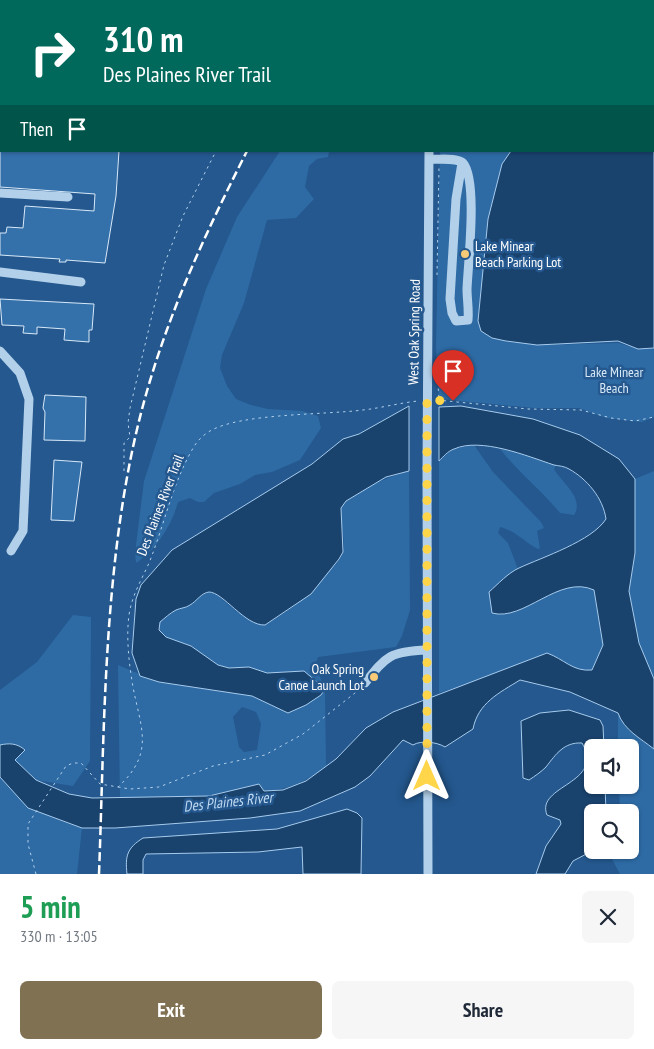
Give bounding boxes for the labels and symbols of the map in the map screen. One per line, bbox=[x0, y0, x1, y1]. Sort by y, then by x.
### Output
place label: Lake Minear Beach Parking Lot bbox=[475, 237, 561, 271]
marker: Lake Minear Beach Parking Lot bbox=[459, 248, 471, 260]
street label: West Oak Spring Road bbox=[404, 279, 424, 385]
pin bbox=[432, 350, 474, 401]
park label: Lake Minear Beach bbox=[585, 363, 643, 397]
street label: Des Plaines River Trail bbox=[132, 451, 188, 558]
place label: Oak Spring Canoe Launch Lot bbox=[279, 660, 364, 694]
marker: Oak Spring Canoe Launch Lot bbox=[368, 671, 380, 683]
position arrow bbox=[400, 749, 452, 801]
water label: Des Plaines River bbox=[182, 787, 275, 816]

